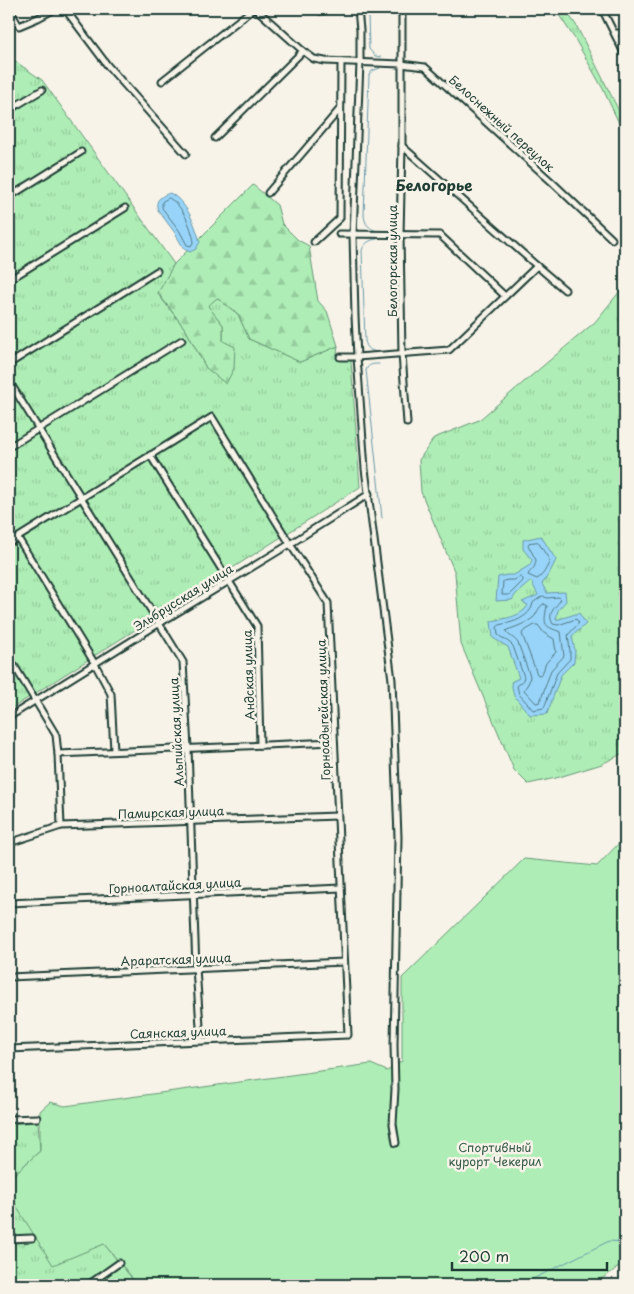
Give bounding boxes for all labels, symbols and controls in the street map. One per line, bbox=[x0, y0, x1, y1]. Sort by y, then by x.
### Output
street label: Белоснежный переулок bbox=[445, 71, 559, 176]
district label: Белогорье bbox=[396, 173, 472, 196]
street label: Белогорская улица bbox=[383, 204, 401, 317]
street label: Эльбрусская улица bbox=[130, 559, 237, 635]
street label: Андская улица bbox=[237, 629, 259, 721]
street label: Горноадыгейская улица bbox=[312, 639, 334, 781]
street label: Альпийская улица bbox=[164, 677, 188, 787]
street label: Памирская улица bbox=[118, 801, 225, 823]
street label: Горноалтайская улица bbox=[108, 873, 242, 897]
street label: Араратская улица bbox=[120, 948, 232, 970]
street label: Саянская улица bbox=[129, 1021, 227, 1043]
park label: Спортивный курорт Чекерил bbox=[448, 1138, 542, 1170]
scale bar bbox=[452, 1239, 606, 1271]
text: 200 m bbox=[459, 1244, 509, 1267]

